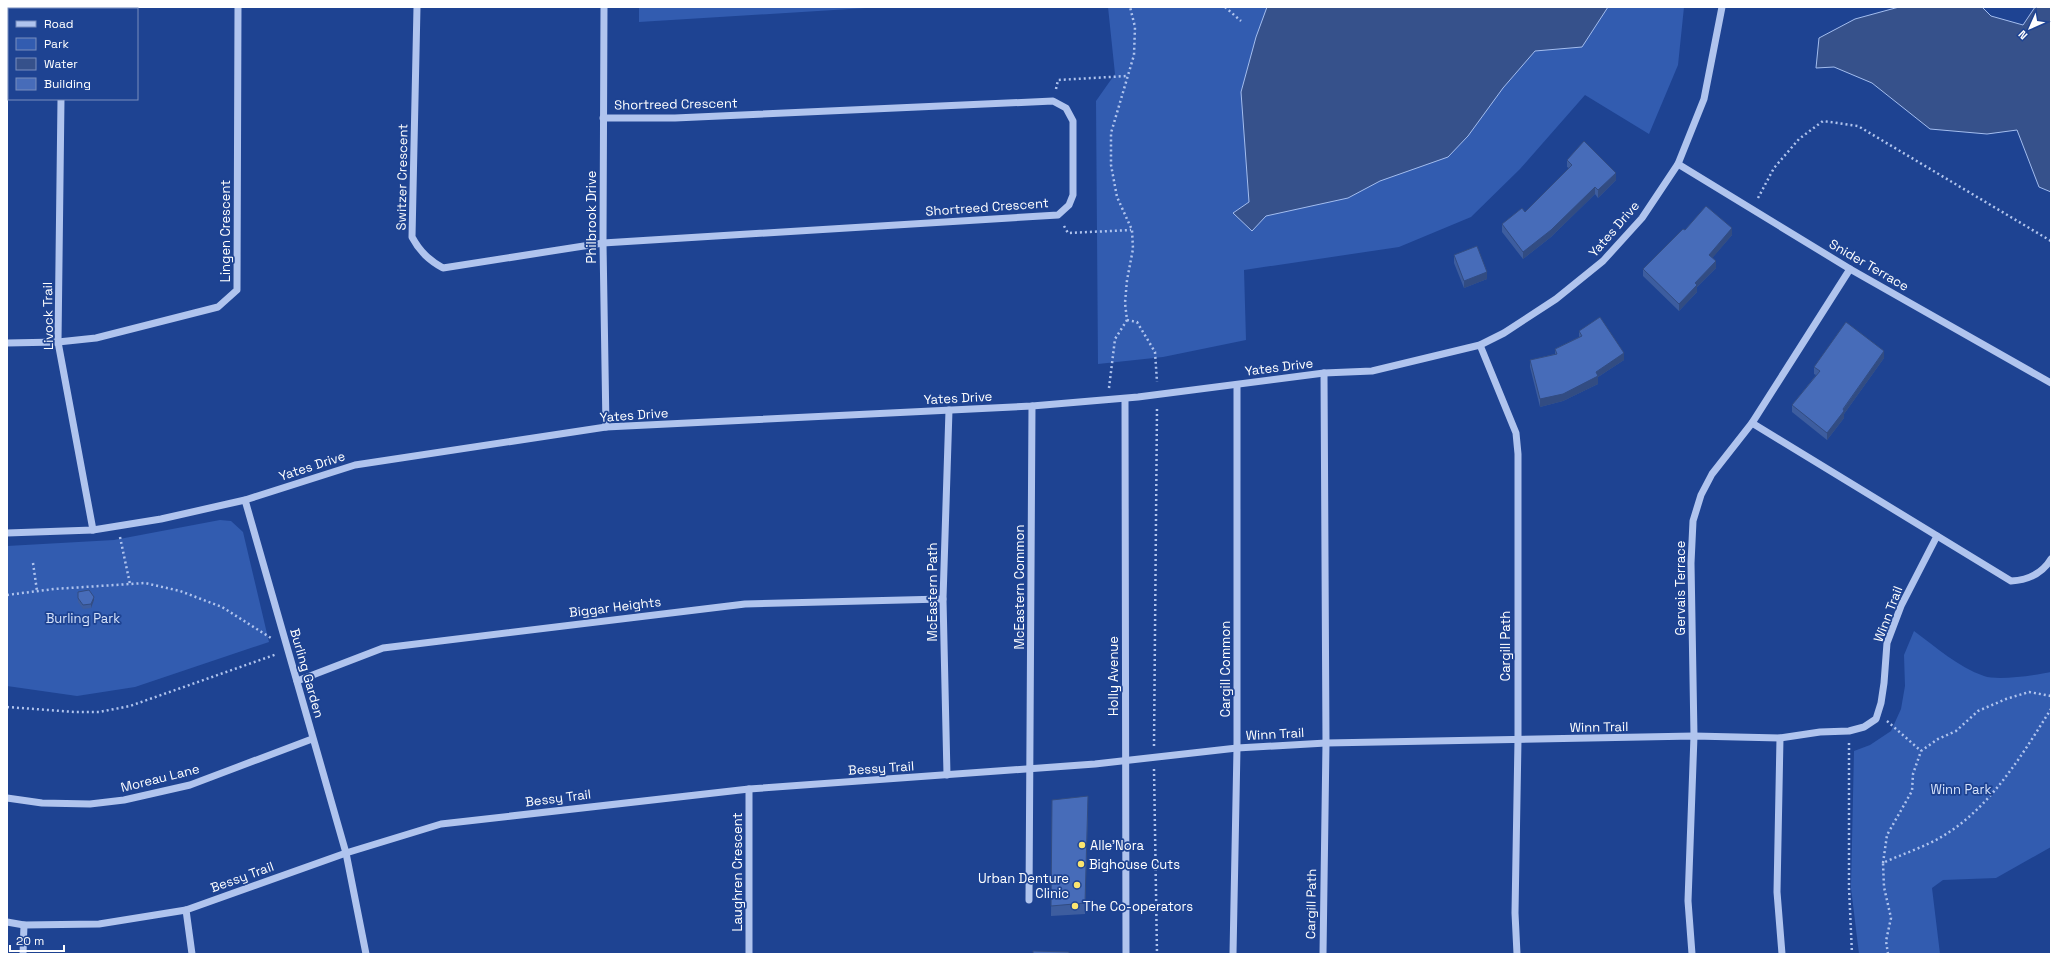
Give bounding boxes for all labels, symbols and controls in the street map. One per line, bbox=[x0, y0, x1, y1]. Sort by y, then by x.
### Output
legend bbox=[8, 8, 138, 100]
north arrow bbox=[2010, 8, 2050, 48]
text: Road bbox=[44, 16, 73, 32]
text: N bbox=[2015, 28, 2030, 43]
text: Park bbox=[44, 36, 69, 52]
text: Water bbox=[44, 56, 78, 72]
text: Building bbox=[44, 76, 91, 92]
street label: Shortreed Crescent bbox=[614, 94, 738, 114]
street label: Switzer Crescent bbox=[393, 123, 411, 231]
street label: Philbrook Drive bbox=[583, 171, 600, 263]
street label: Lingen Crescent bbox=[217, 180, 234, 282]
street label: Shortreed Crescent bbox=[925, 194, 1049, 220]
street label: Yates Drive bbox=[1585, 197, 1643, 261]
street label: Snider Terrace bbox=[1826, 235, 1912, 295]
street label: Livock Trail bbox=[39, 282, 57, 350]
street label: Yates Drive bbox=[1244, 354, 1314, 380]
street label: Yates Drive bbox=[923, 388, 993, 408]
street label: Yates Drive bbox=[599, 404, 669, 426]
street label: Yates Drive bbox=[277, 447, 347, 485]
street label: McEastern Common bbox=[1011, 525, 1028, 649]
street label: Gervais Terrace bbox=[1672, 541, 1689, 635]
street label: McEastern Path bbox=[924, 543, 941, 641]
street label: Winn Trail bbox=[1870, 584, 1906, 644]
street label: Biggar Heights bbox=[568, 593, 662, 621]
park label: Burling Park bbox=[46, 610, 120, 627]
street label: Cargill Path bbox=[1497, 611, 1514, 681]
street label: Cargill Common bbox=[1217, 621, 1234, 717]
street label: Burling Garden bbox=[286, 626, 328, 720]
street label: Holly Avenue bbox=[1105, 636, 1122, 716]
street label: Winn Trail bbox=[1570, 718, 1628, 736]
street label: Winn Trail bbox=[1245, 724, 1305, 744]
street label: Bessy Trail bbox=[847, 757, 915, 779]
street label: Moreau Lane bbox=[119, 760, 201, 796]
park label: Winn Park bbox=[1931, 781, 1991, 798]
street label: Bessy Trail bbox=[524, 786, 592, 810]
street label: Laughren Crescent bbox=[729, 812, 746, 932]
place label: Alle'Nora bbox=[1090, 837, 1144, 854]
marker: Alle'Nora bbox=[1077, 840, 1087, 850]
place label: Bighouse Cuts bbox=[1089, 856, 1180, 873]
street label: Bessy Trail bbox=[208, 858, 276, 896]
marker: Bighouse Cuts bbox=[1076, 859, 1086, 869]
street label: Cargill Path bbox=[1302, 869, 1320, 939]
place label: Urban Denture Clinic bbox=[978, 870, 1069, 902]
marker: Urban Denture Clinic bbox=[1072, 880, 1082, 890]
place label: The Co-operators bbox=[1083, 898, 1193, 915]
marker: The Co-operators bbox=[1070, 901, 1080, 911]
scale bar bbox=[10, 927, 64, 953]
text: 20 m bbox=[16, 933, 44, 949]

